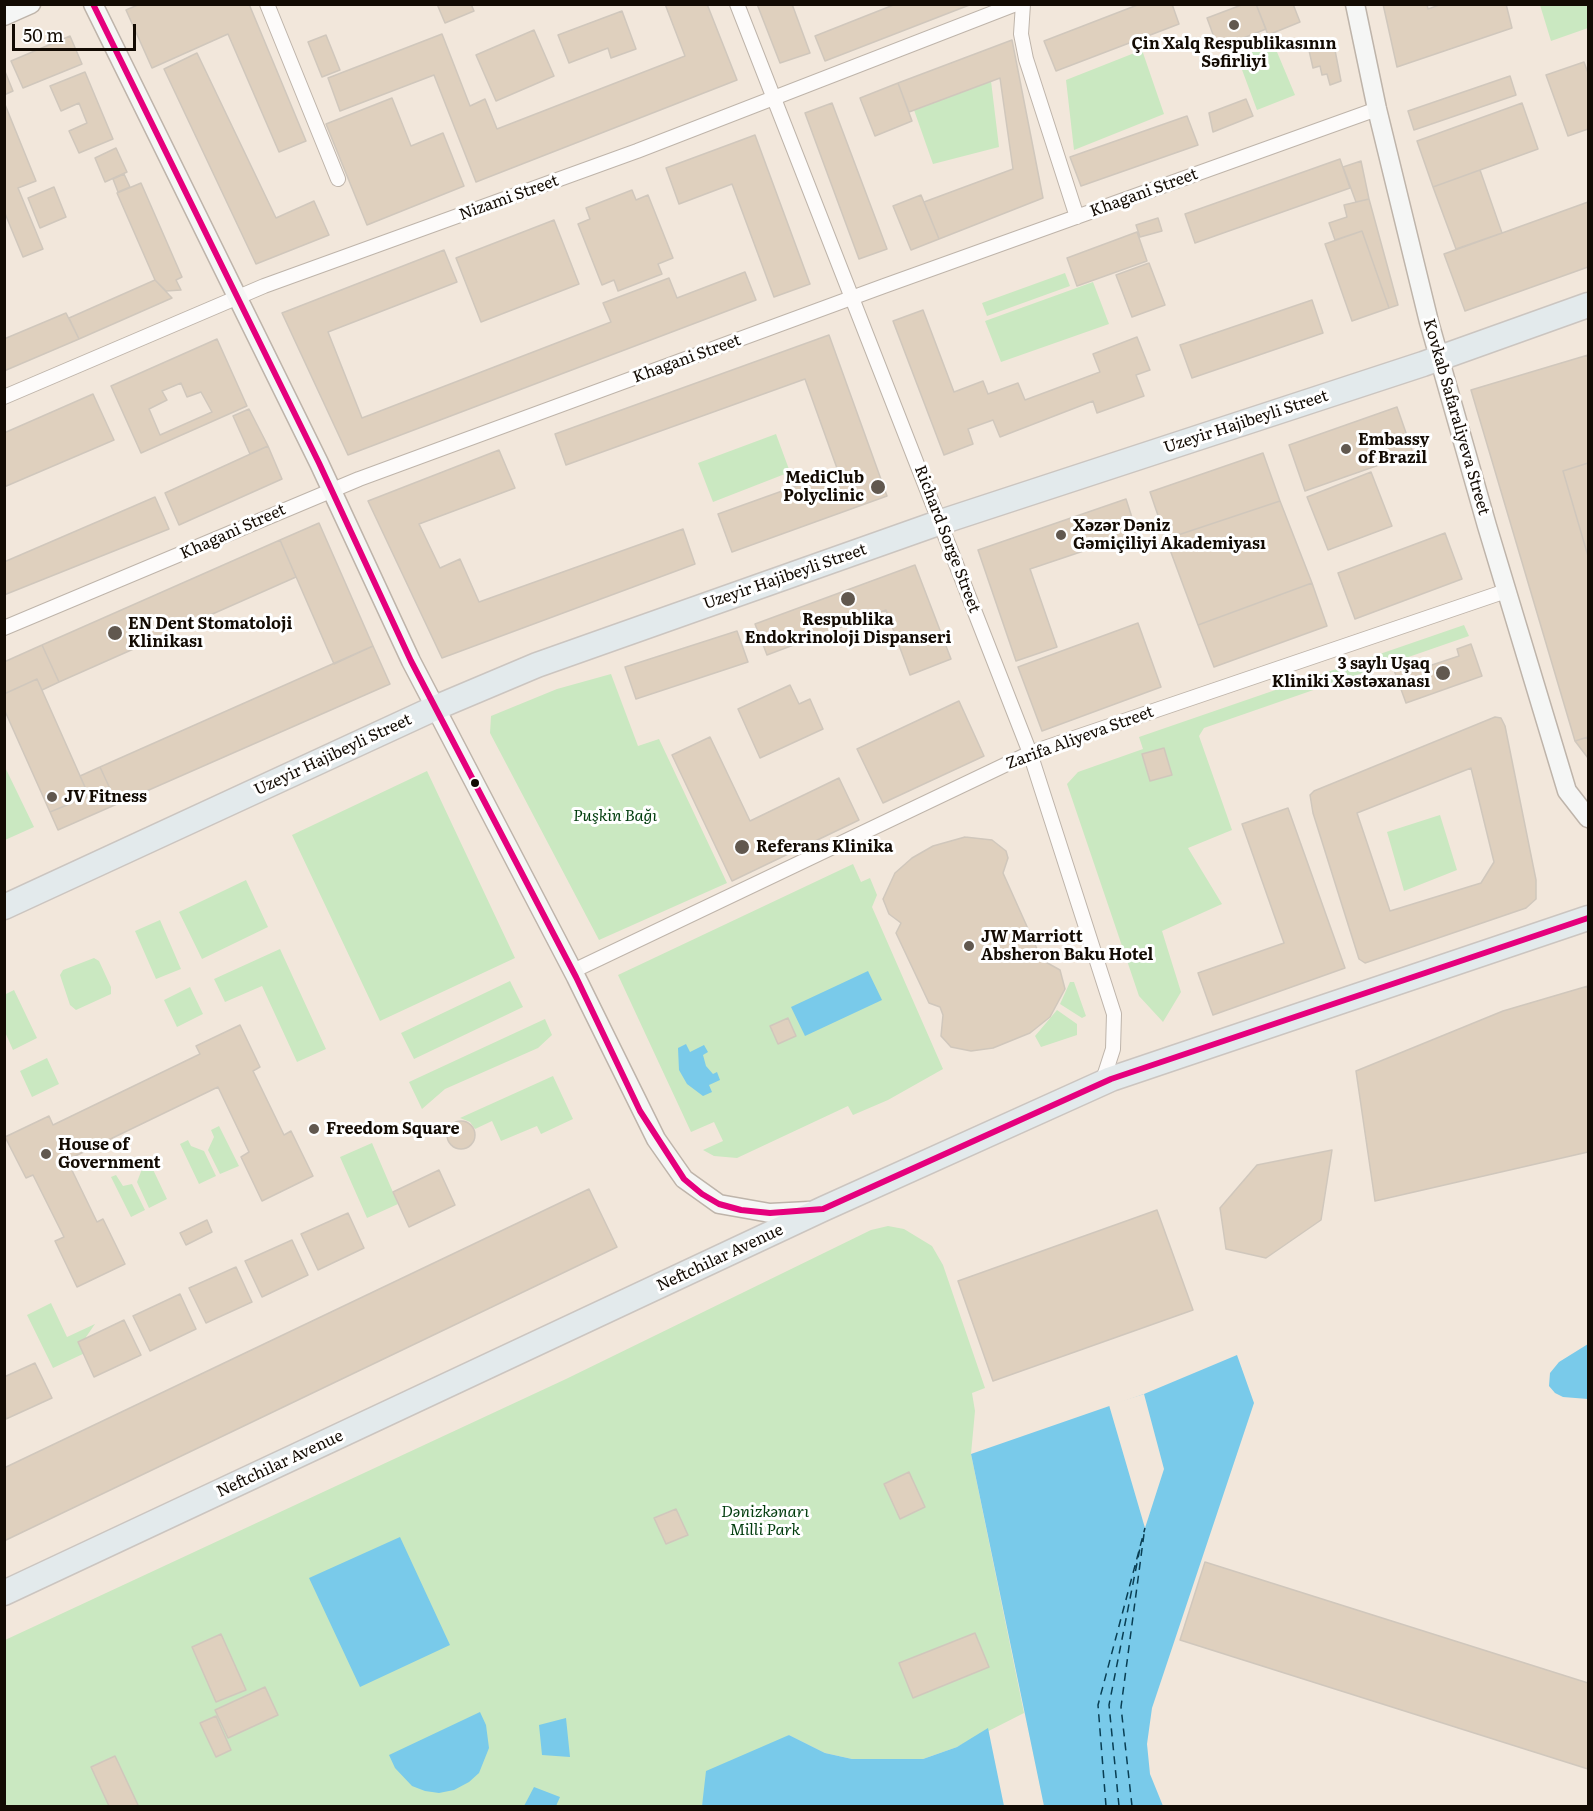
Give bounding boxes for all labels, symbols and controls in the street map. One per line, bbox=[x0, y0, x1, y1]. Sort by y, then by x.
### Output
scale bar bbox=[15, 12, 140, 50]
marker: Çin Xalq Respublikasının Səfirliyi bbox=[1227, 18, 1241, 32]
text: 50 m bbox=[23, 21, 64, 48]
place label: Çin Xalq Respublikasının Səfirliyi bbox=[1131, 34, 1337, 72]
street label: Khagani Street bbox=[1087, 165, 1201, 221]
street label: Nizami Street bbox=[457, 171, 561, 225]
street label: Kovkab Safaraliyeva Street bbox=[1419, 317, 1493, 517]
street label: Khagani Street bbox=[630, 331, 744, 387]
street label: Uzeyir Hajibeyli Street bbox=[1161, 386, 1331, 458]
place label: Embassy of Brazil bbox=[1358, 430, 1429, 468]
marker: Embassy of Brazil bbox=[1339, 442, 1353, 456]
street label: Richard Sorge Street bbox=[910, 463, 984, 615]
place label: MediClub Polyclinic bbox=[783, 468, 864, 506]
marker: MediClub Polyclinic bbox=[869, 478, 887, 496]
street label: Khagani Street bbox=[177, 500, 289, 564]
place label: Xəzər Dəniz Gəmiçiliyi Akademiyası bbox=[1073, 516, 1266, 554]
marker: Xəzər Dəniz Gəmiçiliyi Akademiyası bbox=[1054, 528, 1068, 542]
street label: Uzeyir Hajibeyli Street bbox=[701, 540, 869, 614]
marker: Respublika Endokrinoloji Dispanseri bbox=[839, 590, 857, 608]
place label: Respublika Endokrinoloji Dispanseri bbox=[745, 610, 951, 648]
place label: EN Dent Stomatoloji Klinikası bbox=[128, 614, 292, 652]
marker: EN Dent Stomatoloji Klinikası bbox=[106, 624, 124, 642]
place label: 3 saylı Uşaq Kliniki Xəstəxanası bbox=[1272, 654, 1430, 692]
marker: 3 saylı Uşaq Kliniki Xəstəxanası bbox=[1434, 664, 1452, 682]
street label: Zarifa Aliyeva Street bbox=[1004, 702, 1156, 774]
street label: Uzeyir Hajibeyli Street bbox=[251, 710, 415, 800]
unlabelled marker bbox=[469, 777, 481, 789]
place label: JV Fitness bbox=[64, 787, 147, 807]
marker: JV Fitness bbox=[45, 790, 59, 804]
park label: Puşkin Bağı bbox=[573, 806, 657, 826]
place label: Referans Klinika bbox=[756, 837, 893, 857]
marker: Referans Klinika bbox=[733, 838, 751, 856]
place label: JW Marriott Absheron Baku Hotel bbox=[981, 927, 1153, 965]
marker: JW Marriott Absheron Baku Hotel bbox=[962, 939, 976, 953]
place label: Freedom Square bbox=[326, 1119, 459, 1139]
marker: Freedom Square bbox=[307, 1122, 321, 1136]
place label: House of Government bbox=[58, 1135, 161, 1173]
marker: House of Government bbox=[39, 1147, 53, 1161]
street label: Neftchilar Avenue bbox=[654, 1220, 786, 1296]
street label: Neftchilar Avenue bbox=[214, 1426, 346, 1502]
park label: Dənizkənarı Milli Park bbox=[721, 1502, 809, 1540]

